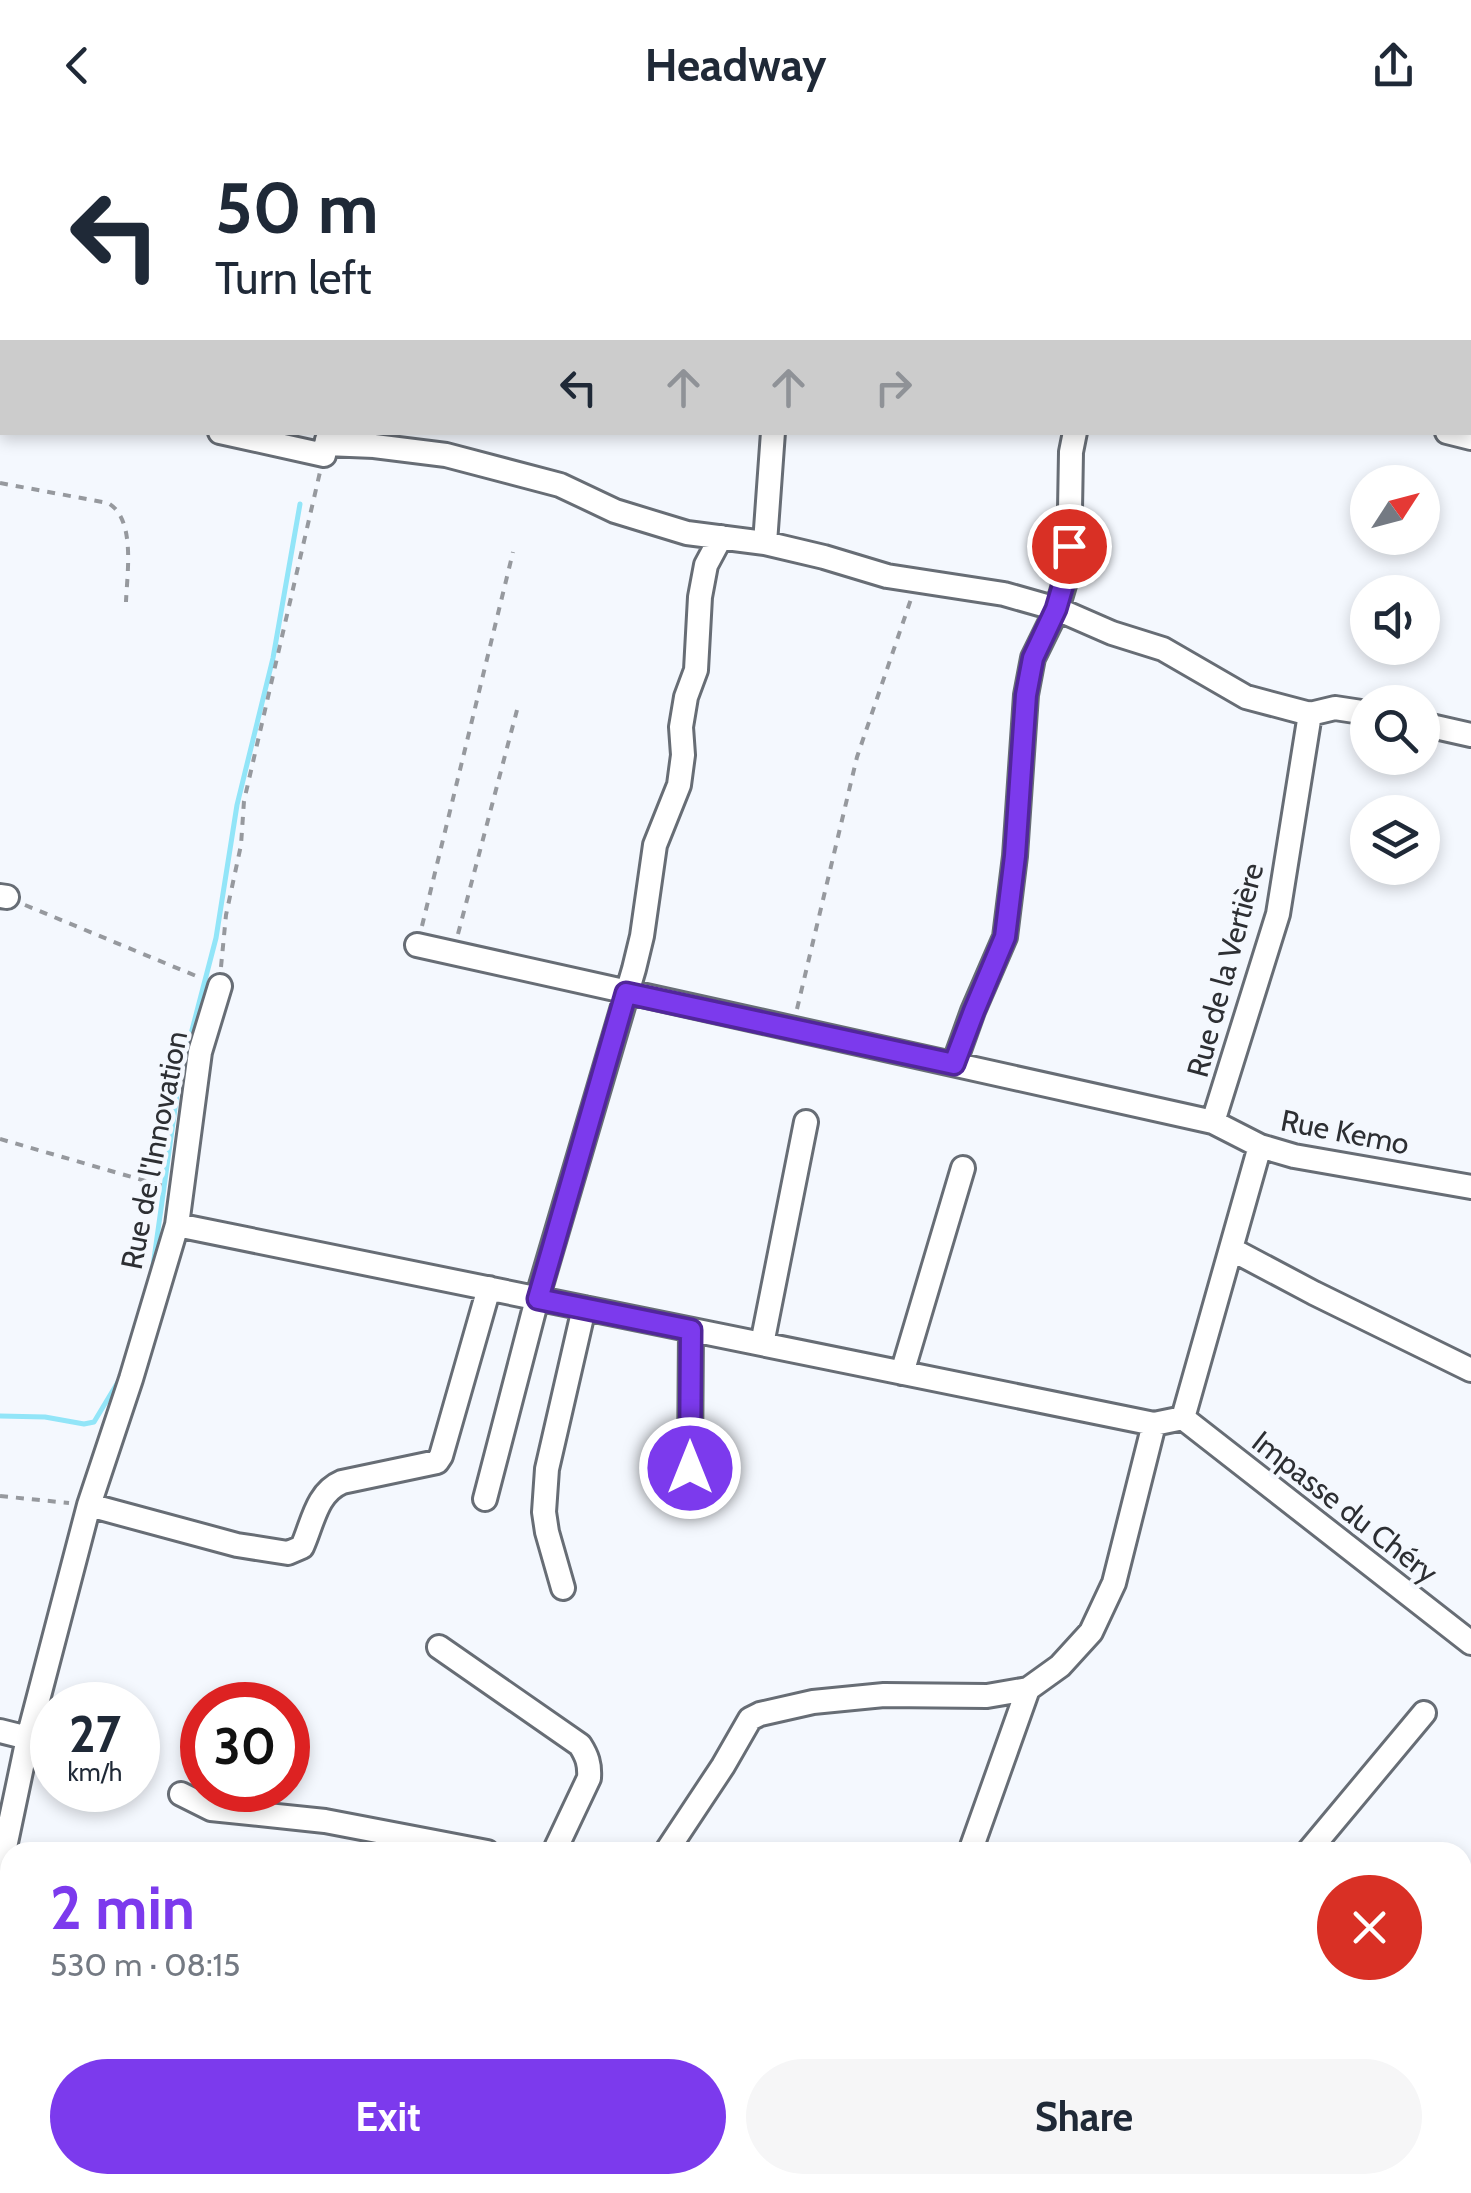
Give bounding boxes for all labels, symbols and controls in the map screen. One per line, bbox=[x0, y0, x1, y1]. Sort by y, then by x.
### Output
icon: back bbox=[50, 38, 105, 93]
text: Headway bbox=[645, 38, 826, 92]
icon: share bbox=[1366, 38, 1421, 93]
text: 50 m bbox=[215, 165, 379, 251]
icon: left bbox=[50, 170, 180, 300]
text: Turn left bbox=[215, 251, 372, 305]
icon: left bbox=[551, 360, 606, 415]
icon: ahead bbox=[656, 360, 711, 415]
icon: ahead bbox=[761, 360, 816, 415]
icon: right bbox=[866, 360, 921, 415]
north arrow bbox=[1350, 465, 1440, 555]
map controls bbox=[1350, 465, 1440, 885]
pin bbox=[1027, 504, 1112, 589]
icon: arrive bbox=[1042, 519, 1097, 574]
button: sound bbox=[1350, 575, 1440, 665]
button: search bbox=[1350, 685, 1440, 775]
button: layers bbox=[1350, 795, 1440, 885]
street label: Rue de la Vertière bbox=[1179, 859, 1271, 1081]
street label: Rue de l'Innovation bbox=[113, 1028, 195, 1272]
street label: Rue Kemo bbox=[1278, 1101, 1412, 1163]
position arrow bbox=[638, 1416, 742, 1520]
street label: Impasse du Chéry bbox=[1245, 1423, 1445, 1591]
speed limit sign: 30 bbox=[180, 1682, 310, 1812]
text: 27 bbox=[69, 1704, 121, 1765]
text: km/h bbox=[68, 1757, 122, 1787]
text: 2 min bbox=[50, 1871, 195, 1944]
button: close bbox=[1317, 1875, 1422, 1980]
text: 530 m · 08:15 bbox=[50, 1945, 240, 1984]
button: Exit bbox=[50, 2059, 726, 2174]
button: Share bbox=[746, 2059, 1422, 2174]

